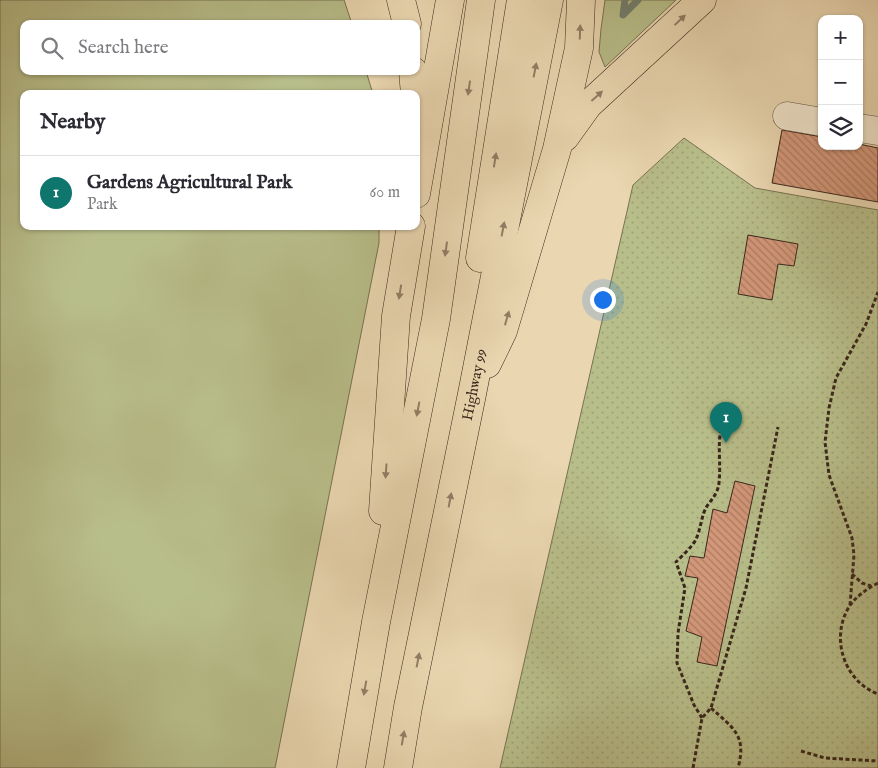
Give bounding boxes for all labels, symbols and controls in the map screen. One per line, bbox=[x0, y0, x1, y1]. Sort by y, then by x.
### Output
one-way arrow bbox=[673, 15, 686, 26]
map controls bbox=[818, 15, 863, 150]
button: + bbox=[818, 15, 863, 60]
search box bbox=[20, 20, 420, 75]
one-way arrow bbox=[576, 24, 584, 40]
icon: search bbox=[38, 34, 66, 62]
text: Search here bbox=[78, 36, 169, 60]
button: − bbox=[818, 60, 863, 105]
one-way arrow bbox=[531, 62, 539, 78]
one-way arrow bbox=[465, 80, 473, 96]
one-way arrow bbox=[590, 90, 602, 102]
button: layers bbox=[818, 105, 863, 150]
text: Nearby bbox=[40, 109, 105, 136]
one-way arrow bbox=[492, 151, 500, 167]
text: Gardens Agricultural Park bbox=[87, 171, 293, 195]
text: 1 bbox=[53, 183, 59, 203]
text: 60 m bbox=[370, 183, 400, 203]
text: Park bbox=[87, 195, 117, 215]
one-way arrow bbox=[500, 221, 508, 237]
one-way arrow bbox=[442, 241, 450, 257]
one-way arrow bbox=[396, 284, 404, 300]
your location bbox=[590, 287, 616, 313]
one-way arrow bbox=[503, 311, 511, 326]
street label: Highway 99 bbox=[458, 347, 491, 422]
one-way arrow bbox=[414, 401, 422, 417]
pin: 1 bbox=[710, 402, 742, 443]
one-way arrow bbox=[382, 463, 390, 479]
one-way arrow bbox=[447, 492, 455, 508]
one-way arrow bbox=[414, 652, 422, 667]
one-way arrow bbox=[360, 680, 368, 696]
one-way arrow bbox=[400, 729, 408, 745]

